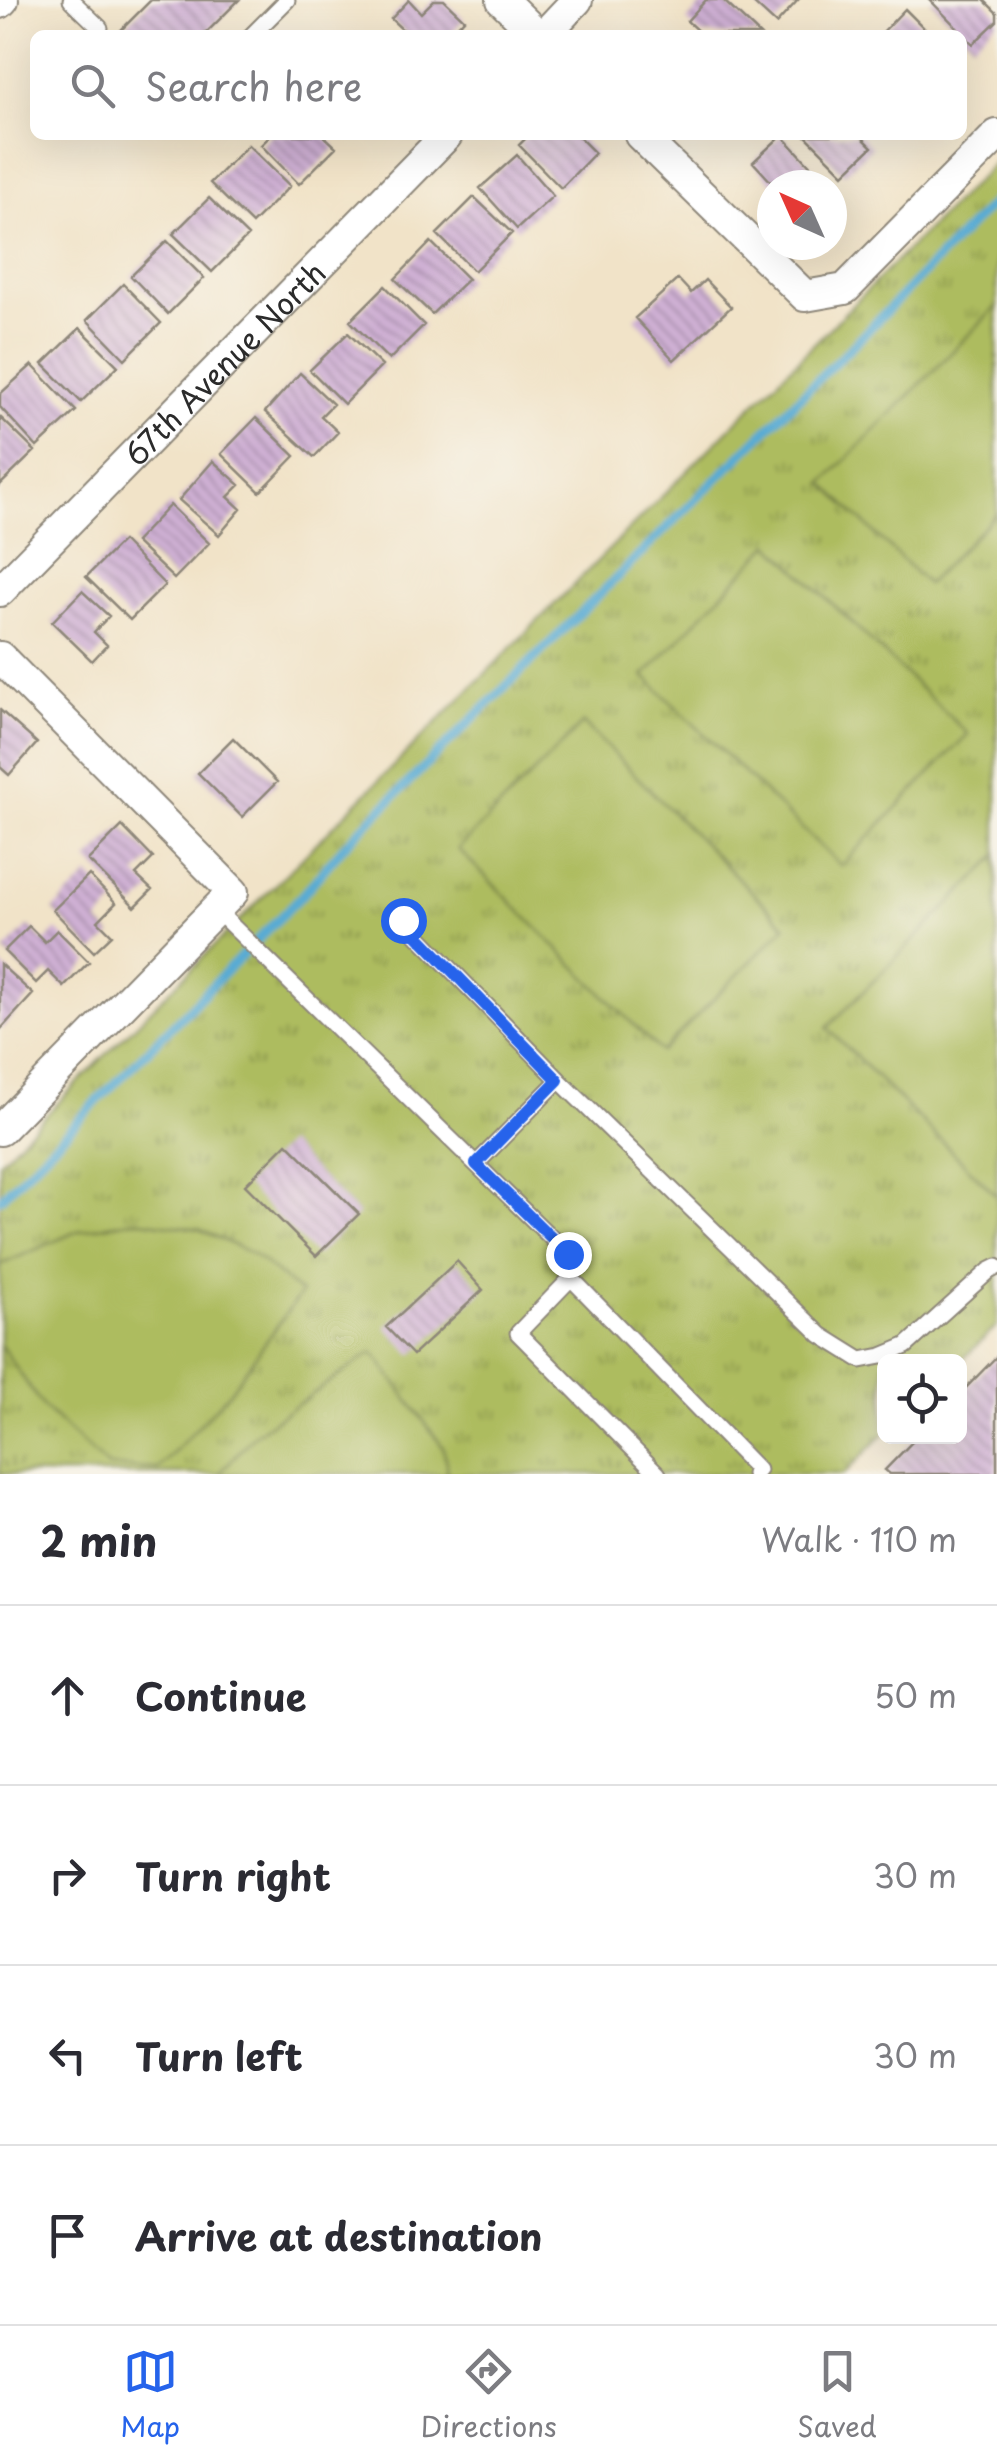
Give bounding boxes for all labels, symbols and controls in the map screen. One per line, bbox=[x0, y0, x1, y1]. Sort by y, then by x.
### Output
search box bbox=[30, 30, 967, 140]
text: Search here bbox=[145, 57, 362, 114]
icon: search bbox=[65, 58, 120, 113]
north arrow bbox=[757, 170, 847, 260]
street label: 67th Avenue North bbox=[113, 250, 335, 475]
route start bbox=[381, 898, 427, 944]
route end bbox=[546, 1232, 592, 1278]
map controls bbox=[877, 1354, 967, 1444]
button: locate bbox=[877, 1354, 967, 1444]
text: 2 min bbox=[40, 1508, 157, 1571]
text: Walk · 110 m bbox=[761, 1515, 957, 1563]
text: Continue bbox=[135, 1667, 306, 1724]
icon: ahead bbox=[40, 1668, 95, 1723]
text: 50 m bbox=[874, 1671, 957, 1719]
text: Turn right bbox=[135, 1847, 331, 1904]
icon: right bbox=[40, 1848, 95, 1903]
text: 30 m bbox=[873, 1851, 957, 1899]
text: Turn left bbox=[135, 2027, 303, 2084]
icon: left bbox=[40, 2028, 95, 2083]
text: 30 m bbox=[873, 2031, 957, 2079]
text: Arrive at destination bbox=[135, 2207, 543, 2264]
icon: arrive bbox=[40, 2208, 95, 2263]
tab: Map bbox=[120, 2344, 180, 2447]
tab: Directions bbox=[421, 2344, 557, 2447]
tab: Saved bbox=[797, 2344, 877, 2447]

